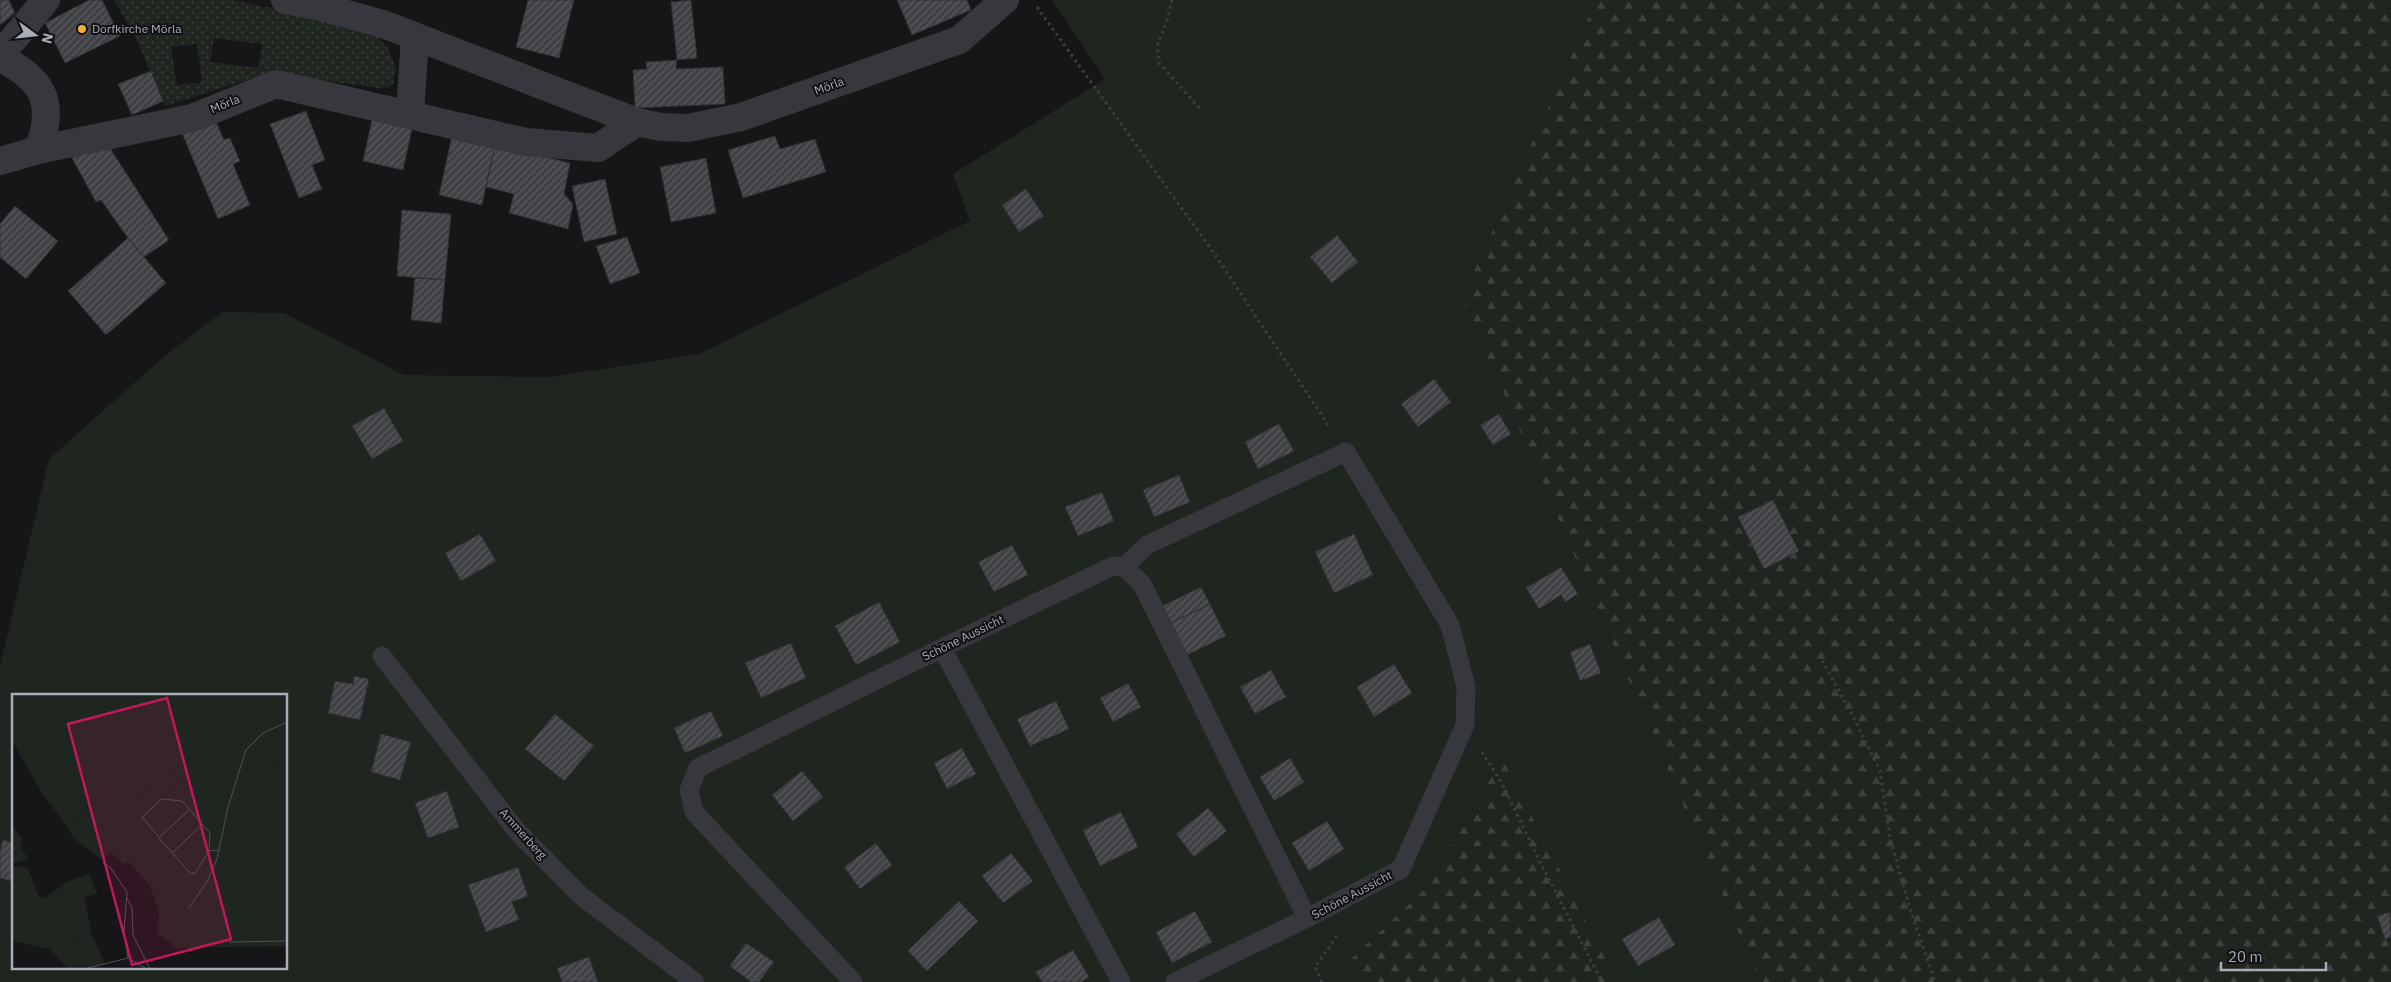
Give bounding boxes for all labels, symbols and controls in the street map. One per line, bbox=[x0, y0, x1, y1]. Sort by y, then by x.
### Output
north arrow bbox=[10, 10, 60, 60]
place label: Dorfkirche Mörla bbox=[92, 21, 182, 36]
marker: Dorfkirche Mörla bbox=[76, 23, 88, 35]
text: N bbox=[38, 31, 58, 46]
street label: Mörla bbox=[812, 73, 846, 98]
street label: Mörla bbox=[208, 91, 242, 116]
street label: Schöne Aussicht bbox=[920, 611, 1006, 664]
inset map bbox=[12, 694, 288, 970]
street label: Ammerberg bbox=[497, 805, 551, 863]
street label: Schöne Aussicht bbox=[1309, 867, 1395, 922]
scale bar bbox=[2221, 940, 2326, 972]
text: 20 m bbox=[2228, 947, 2263, 966]

